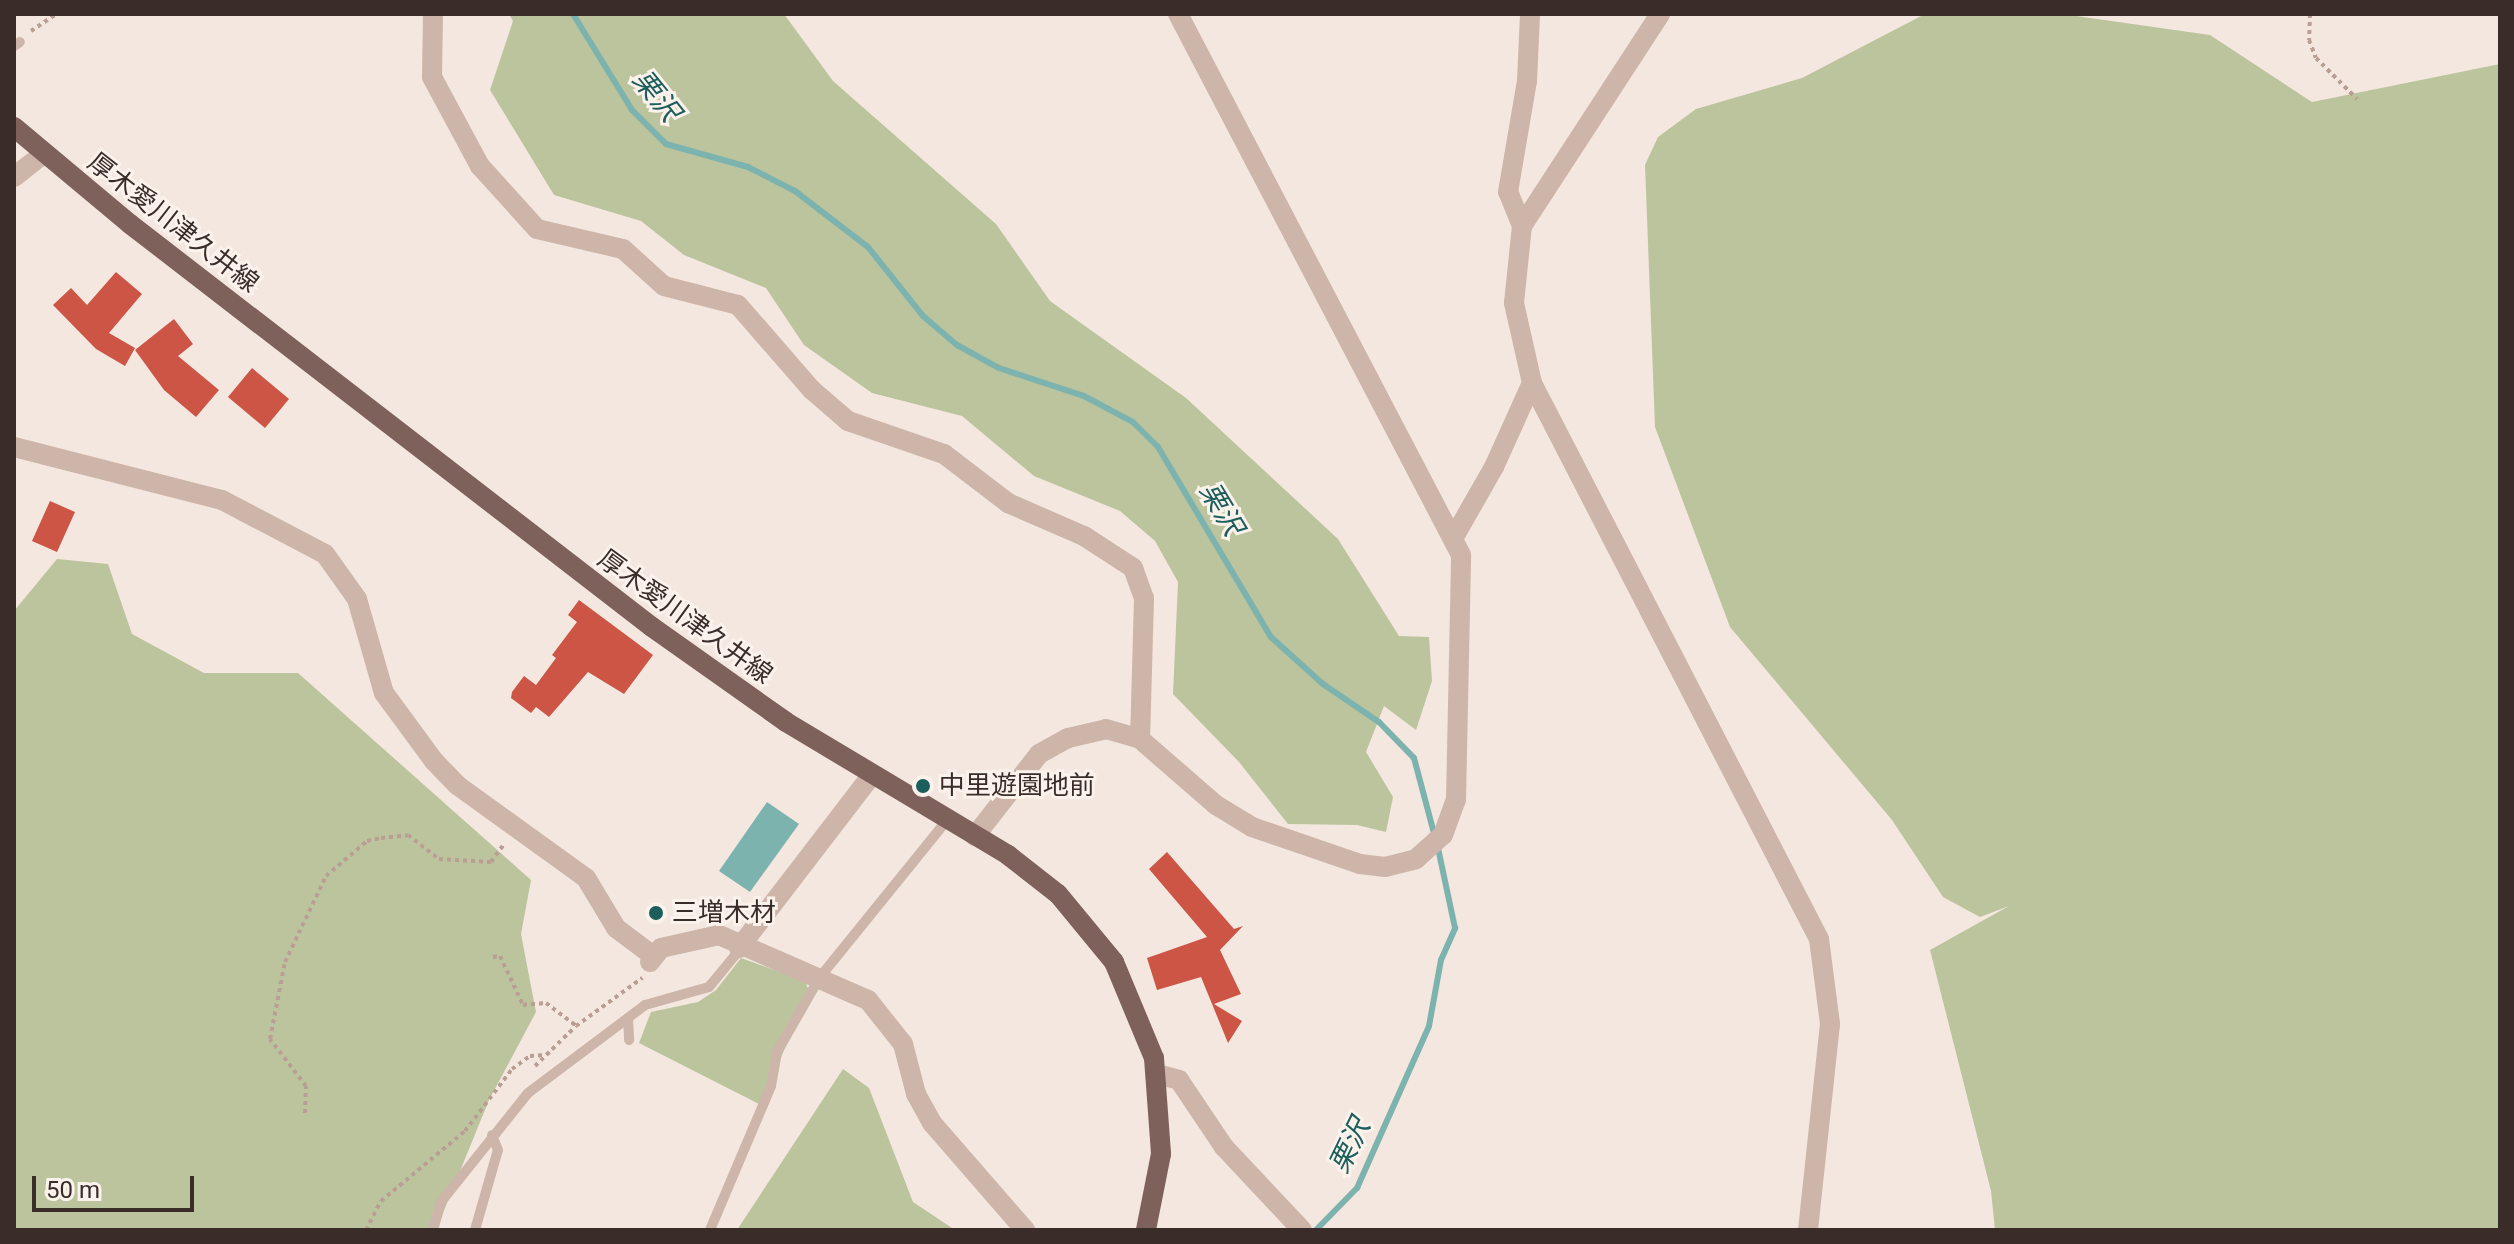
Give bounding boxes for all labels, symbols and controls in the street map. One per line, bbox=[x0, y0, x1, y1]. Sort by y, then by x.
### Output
water label: 栗沢 bbox=[625, 64, 687, 128]
street label: 厚木愛川津久井線 bbox=[81, 147, 265, 299]
water label: 栗沢 bbox=[1192, 476, 1250, 542]
street label: 厚木愛川津久井線 bbox=[592, 543, 778, 691]
place label: 中里遊園地前 bbox=[939, 770, 1095, 802]
marker: 中里遊園地前 bbox=[914, 777, 932, 795]
place label: 三増木材 bbox=[672, 897, 776, 929]
marker: 三増木材 bbox=[647, 904, 665, 922]
water label: 栗沢 bbox=[1323, 1113, 1377, 1179]
scale bar bbox=[36, 1160, 198, 1210]
text: 50 m bbox=[46, 1176, 100, 1204]

